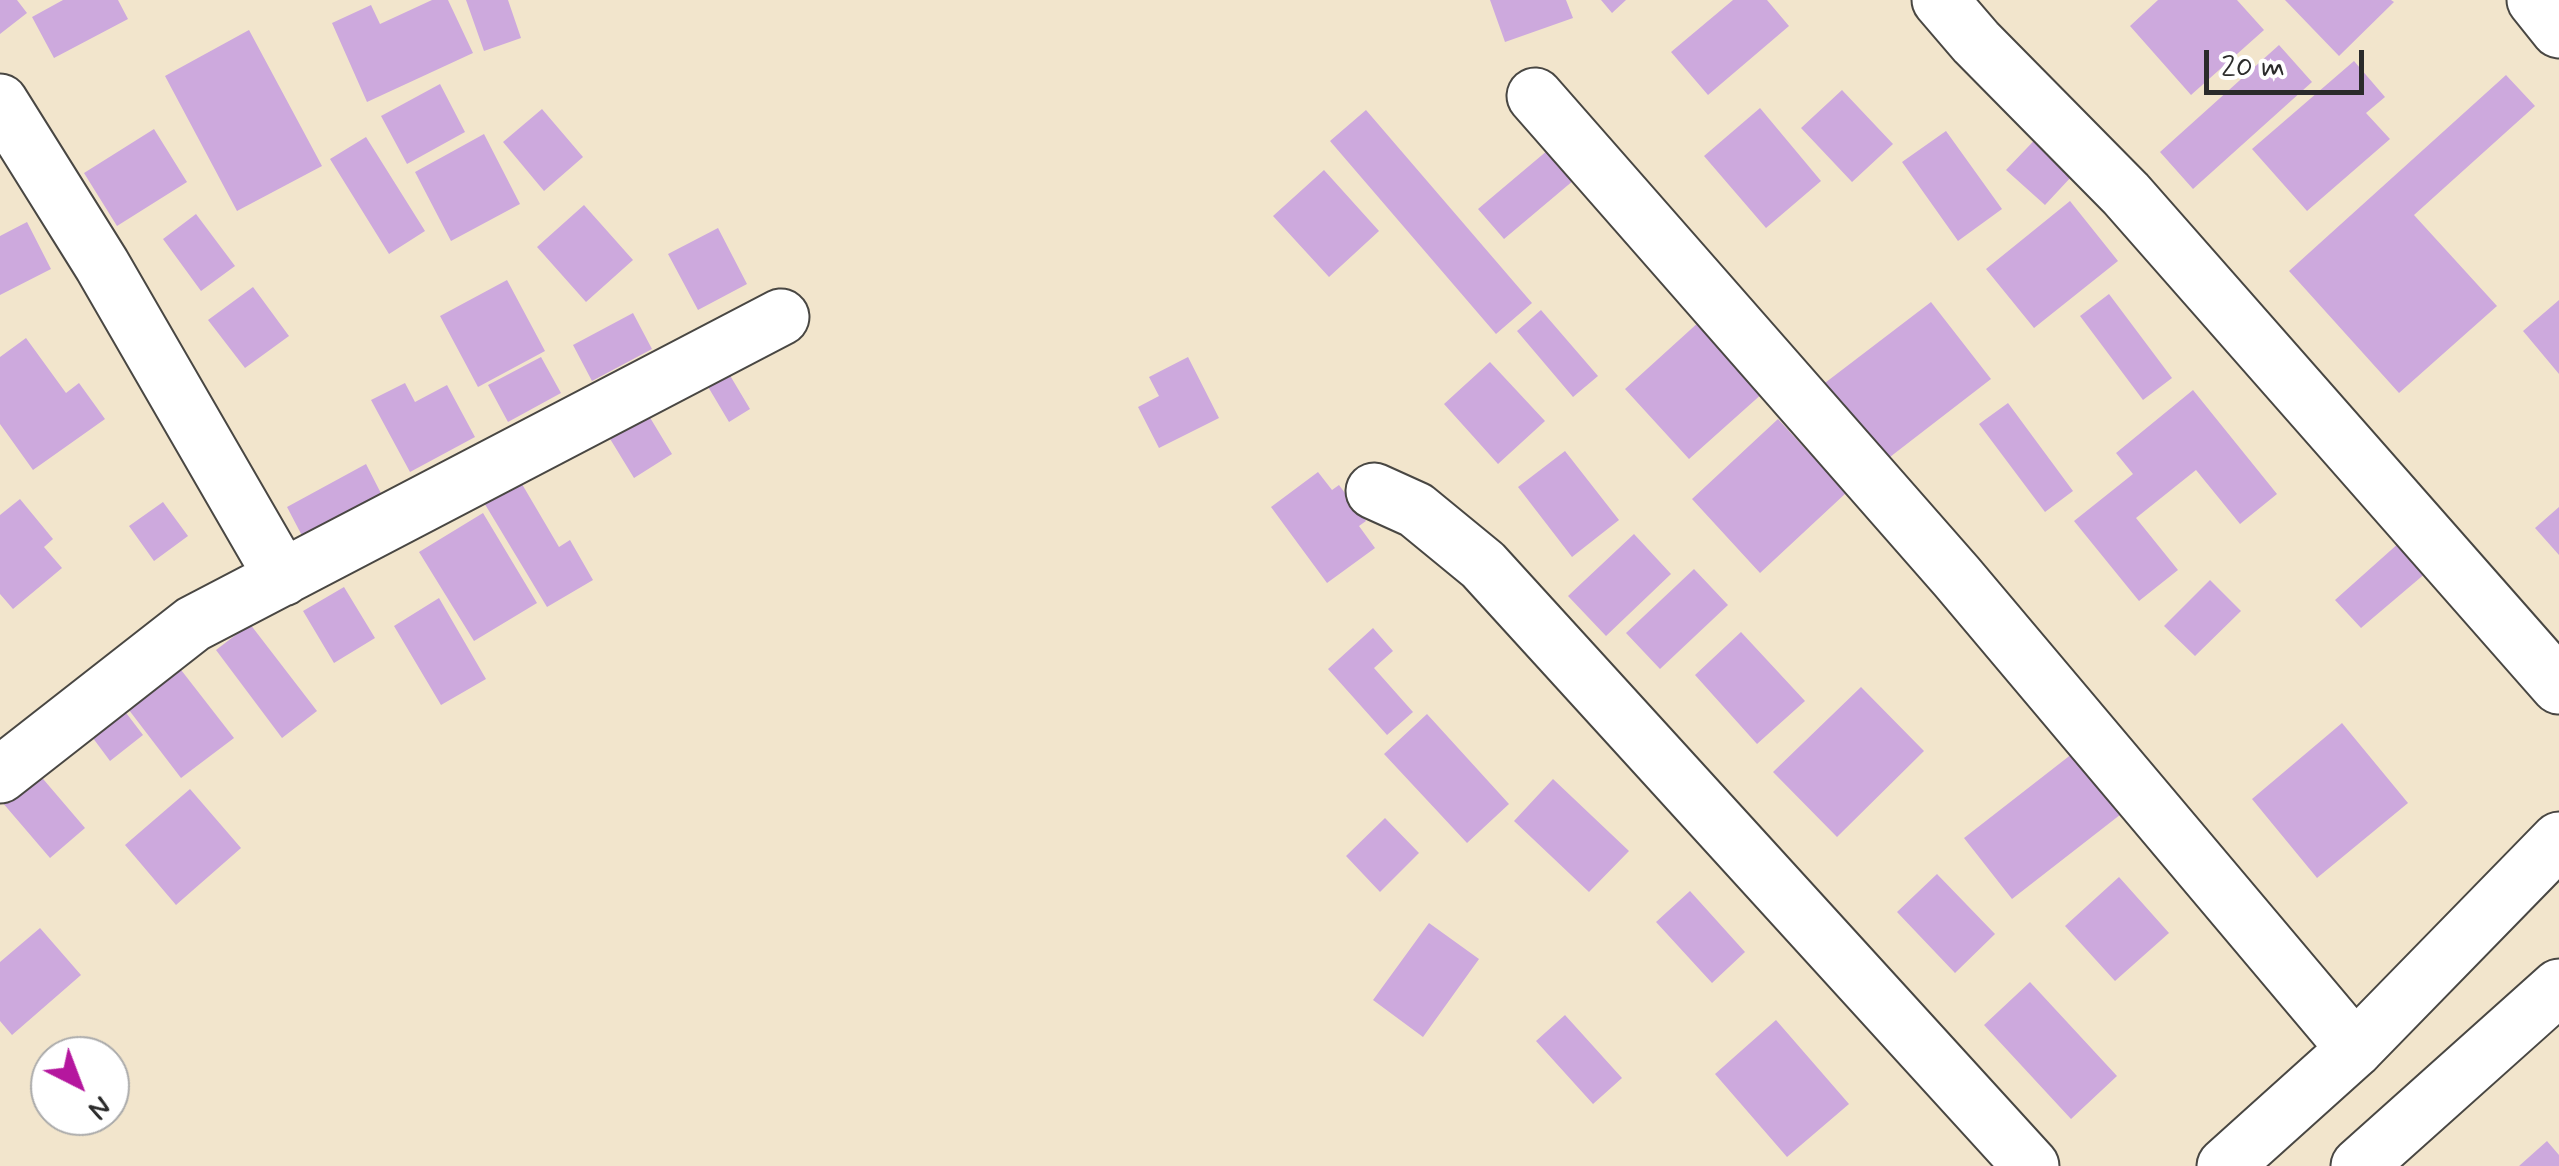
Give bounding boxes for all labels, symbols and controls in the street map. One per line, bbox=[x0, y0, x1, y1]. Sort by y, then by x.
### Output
scale bar bbox=[2209, 30, 2369, 92]
text: 20 m bbox=[2221, 48, 2285, 87]
north arrow bbox=[30, 1036, 130, 1136]
text: N bbox=[80, 1087, 118, 1127]

